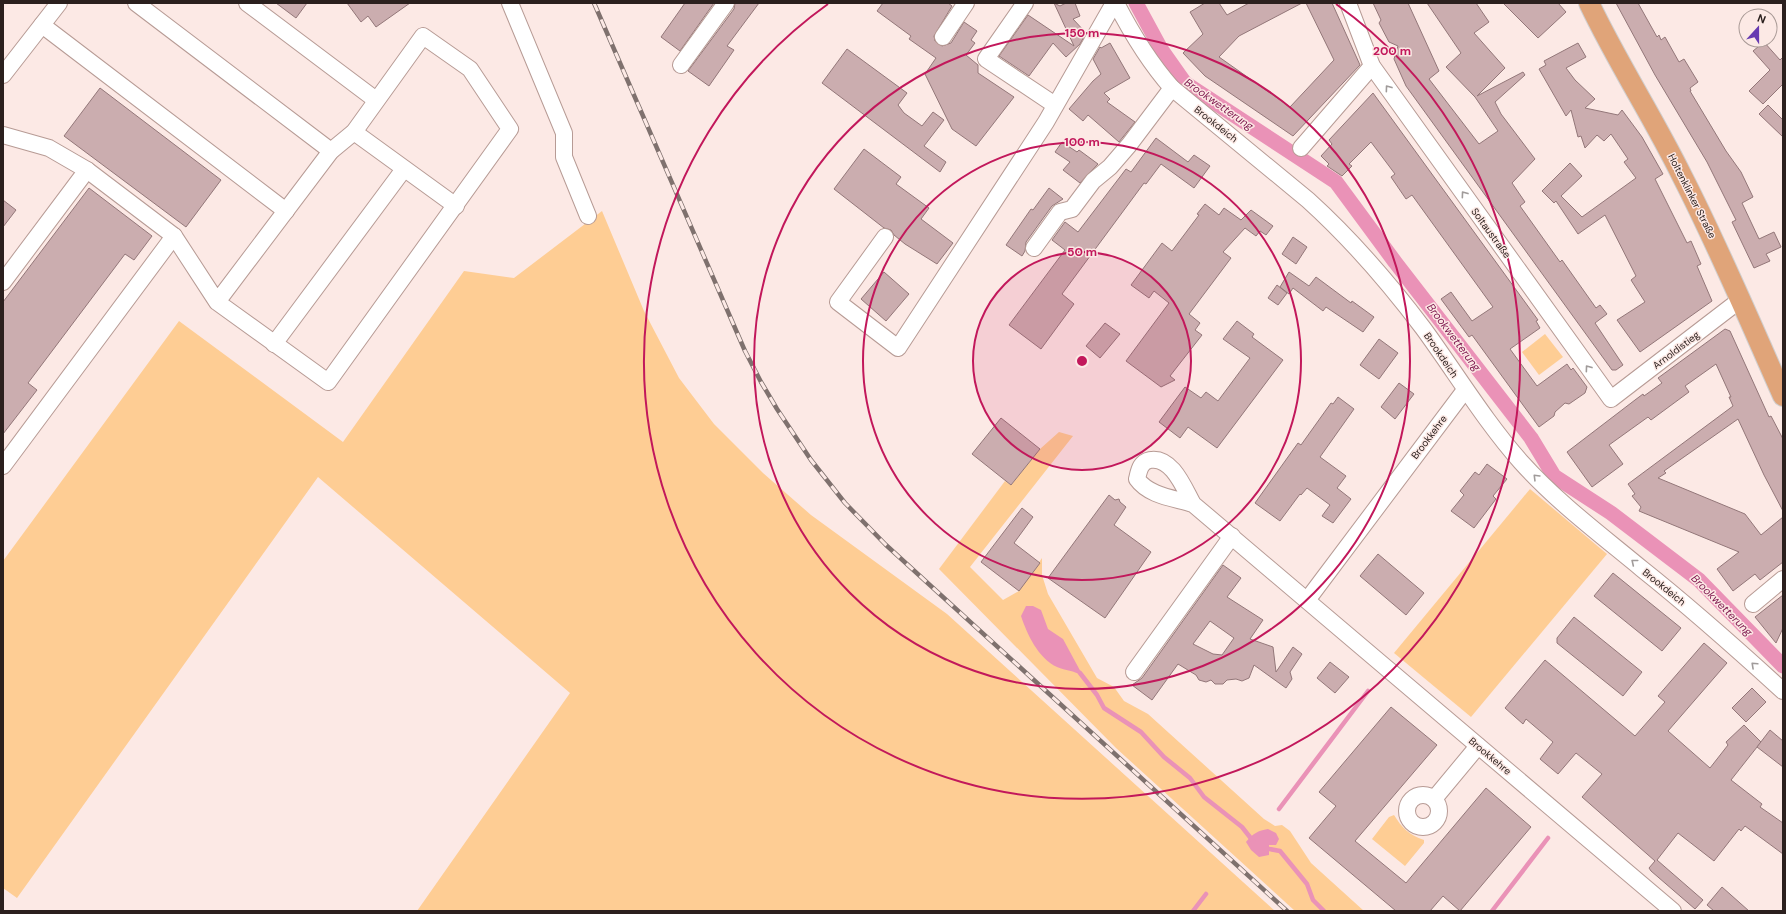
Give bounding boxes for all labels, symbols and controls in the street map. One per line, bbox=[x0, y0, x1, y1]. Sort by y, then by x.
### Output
north arrow bbox=[1738, 8, 1778, 48]
text: N bbox=[1755, 11, 1768, 27]
text: 150 m bbox=[1065, 25, 1099, 41]
text: 200 m bbox=[1373, 43, 1411, 59]
water label: Brookwetterung bbox=[1182, 75, 1257, 134]
one-way arrow bbox=[1385, 85, 1393, 92]
street label: Brookdeich bbox=[1192, 103, 1241, 145]
text: 100 m bbox=[1064, 134, 1100, 150]
street label: Holtenklinker Straße bbox=[1665, 151, 1719, 241]
one-way arrow bbox=[1461, 191, 1468, 198]
street label: Soltaustraße bbox=[1468, 205, 1514, 261]
text: 50 m bbox=[1067, 244, 1097, 260]
water label: Brookwetterung bbox=[1424, 300, 1485, 374]
street label: Arnoldistieg bbox=[1650, 328, 1702, 372]
street label: Brookdeich bbox=[1421, 330, 1461, 380]
centre of rings bbox=[1075, 354, 1089, 368]
one-way arrow bbox=[1586, 365, 1593, 372]
street label: Brookkehre bbox=[1408, 412, 1450, 462]
one-way arrow bbox=[1533, 474, 1541, 482]
one-way arrow bbox=[1632, 560, 1639, 567]
street label: Brookdeich bbox=[1640, 566, 1688, 609]
water label: Brookwetterung bbox=[1688, 571, 1756, 639]
one-way arrow bbox=[1752, 662, 1759, 669]
street label: Brookkehre bbox=[1466, 734, 1514, 778]

